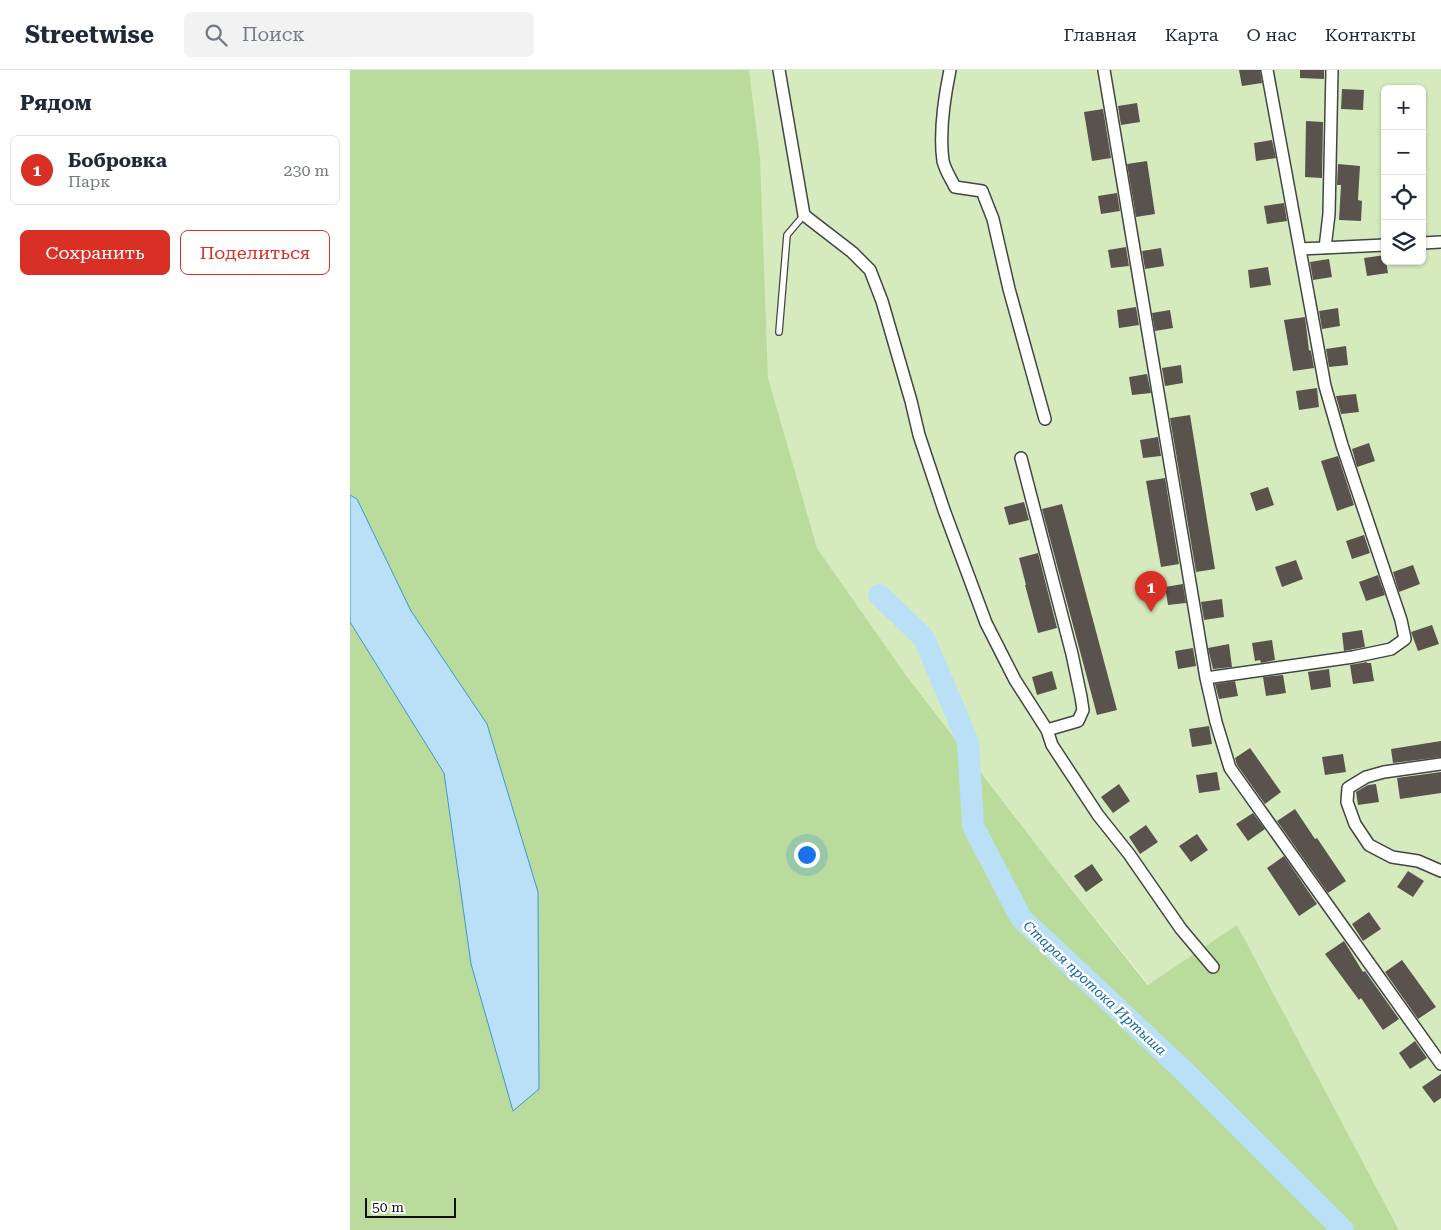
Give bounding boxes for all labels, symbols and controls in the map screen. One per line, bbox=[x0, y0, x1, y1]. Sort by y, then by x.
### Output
search box bbox=[184, 12, 534, 57]
text: Streetwise bbox=[25, 21, 154, 49]
icon: search bbox=[202, 21, 230, 49]
text: Поиск bbox=[242, 23, 305, 46]
text: Главная bbox=[1064, 24, 1137, 45]
text: Карта bbox=[1165, 24, 1219, 45]
text: О нас bbox=[1247, 24, 1297, 45]
text: Контакты bbox=[1325, 24, 1416, 45]
map controls bbox=[1381, 85, 1426, 265]
button: + bbox=[1381, 85, 1426, 130]
text: Рядом bbox=[20, 91, 92, 115]
button: − bbox=[1381, 130, 1426, 175]
text: Бобровка bbox=[68, 149, 167, 172]
text: 1 bbox=[33, 161, 41, 180]
text: 230 m bbox=[283, 161, 329, 180]
text: Парк bbox=[68, 172, 110, 191]
button: locate bbox=[1381, 175, 1426, 220]
button: layers bbox=[1381, 220, 1426, 265]
button: Сохранить bbox=[20, 230, 170, 275]
button: Поделиться bbox=[180, 230, 330, 275]
pin: 1 bbox=[1135, 571, 1167, 612]
your location bbox=[794, 842, 820, 868]
water label: Старая протока Иртыша bbox=[1020, 918, 1170, 1058]
scale bar bbox=[365, 1195, 456, 1218]
text: 50 m bbox=[372, 1199, 404, 1215]

